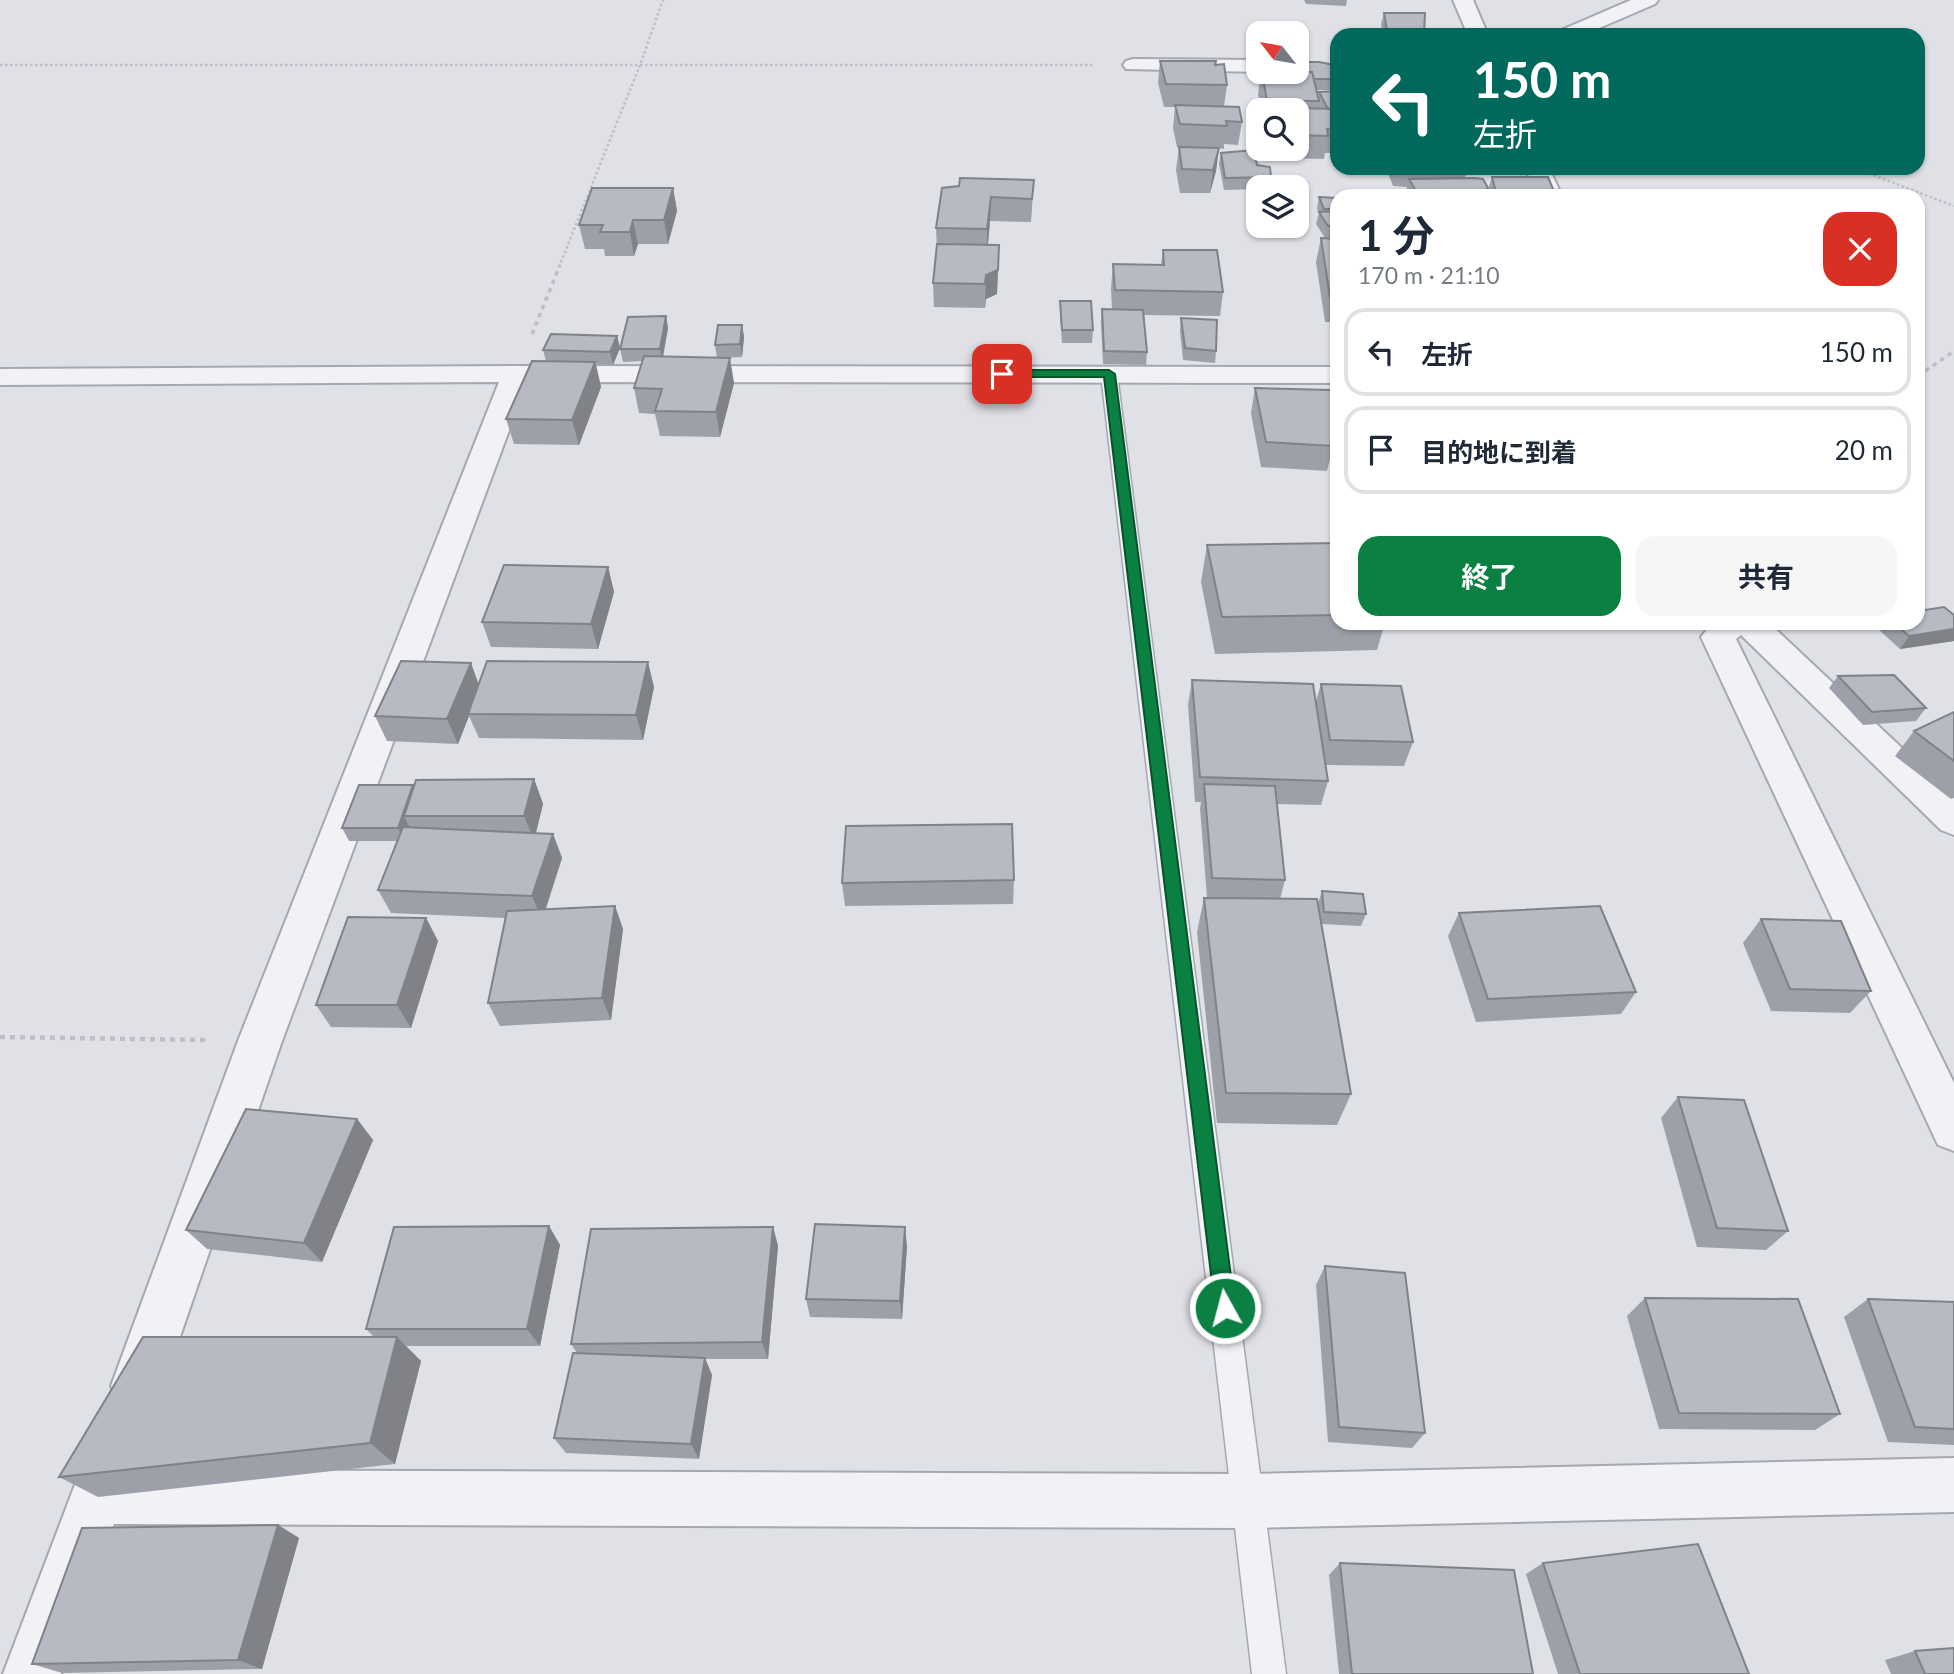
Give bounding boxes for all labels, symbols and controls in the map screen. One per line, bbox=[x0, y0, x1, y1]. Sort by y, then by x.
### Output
north arrow bbox=[1246, 21, 1309, 84]
map controls bbox=[1246, 21, 1309, 238]
text: 150 m bbox=[1473, 50, 1611, 108]
icon: left bbox=[1358, 56, 1449, 147]
button: search bbox=[1246, 98, 1309, 161]
text: 左折 bbox=[1473, 114, 1537, 153]
button: layers bbox=[1246, 175, 1309, 238]
text: 1 分 bbox=[1358, 210, 1435, 260]
button: close bbox=[1823, 212, 1897, 286]
text: 170 m · 21:10 bbox=[1358, 261, 1500, 289]
icon: left bbox=[1362, 333, 1400, 371]
text: 150 m bbox=[1820, 336, 1893, 368]
text: 左折 bbox=[1421, 338, 1473, 370]
pin bbox=[972, 344, 1032, 404]
icon: arrive bbox=[983, 355, 1021, 393]
icon: arrive bbox=[1362, 431, 1400, 469]
text: 20 m bbox=[1835, 434, 1893, 466]
text: 目的地に到着 bbox=[1421, 436, 1577, 468]
button: 終了 bbox=[1358, 536, 1621, 616]
button: 共有 bbox=[1635, 536, 1897, 616]
position arrow bbox=[1188, 1271, 1262, 1345]

